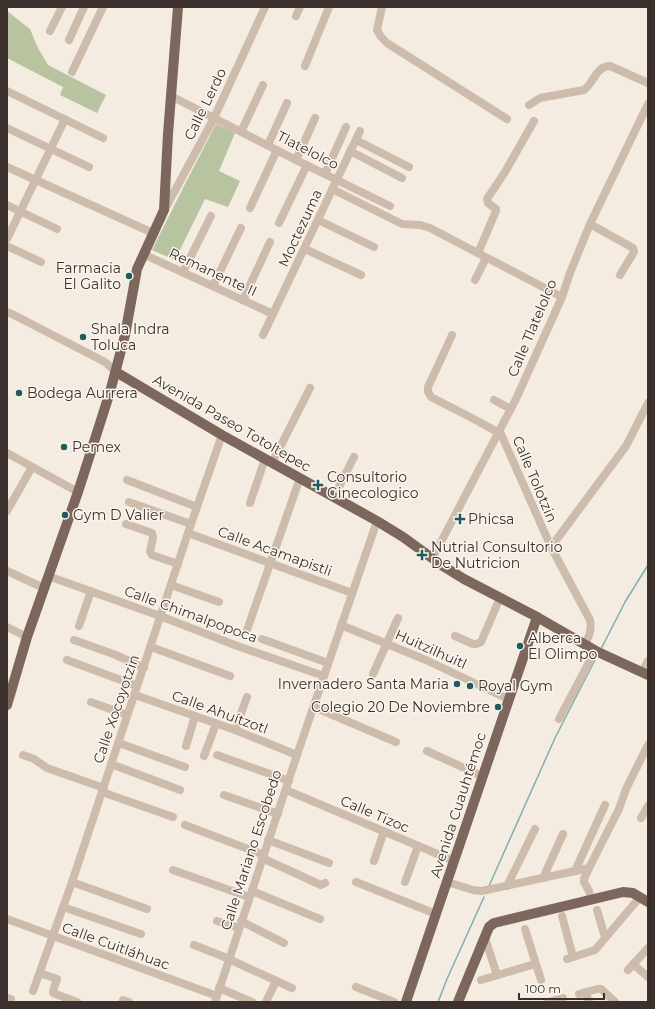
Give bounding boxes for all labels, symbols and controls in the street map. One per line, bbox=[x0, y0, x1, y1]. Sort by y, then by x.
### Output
street label: Calle Lerdo bbox=[180, 65, 230, 143]
street label: Tlatelolco bbox=[274, 127, 342, 173]
street label: Moctezuma bbox=[274, 186, 326, 270]
street label: Remanente II bbox=[166, 244, 260, 300]
place label: Farmacia El Galito bbox=[56, 259, 121, 293]
marker: Farmacia El Galito bbox=[124, 271, 134, 281]
street label: Calle Tlatelolco bbox=[503, 276, 561, 380]
place label: Shala Indra Toluca bbox=[91, 320, 170, 354]
marker: Shala Indra Toluca bbox=[78, 332, 88, 342]
street label: Avenida Paseo Totoltepec bbox=[150, 370, 314, 476]
place label: Bodega Aurrera bbox=[27, 384, 138, 402]
marker: Bodega Aurrera bbox=[14, 388, 24, 398]
street label: Calle Tolotzin bbox=[509, 433, 561, 525]
place label: Pemex bbox=[72, 438, 121, 456]
marker: Pemex bbox=[59, 442, 69, 452]
place label: Consultorio Ginecologico bbox=[327, 468, 419, 502]
marker: Consultorio Ginecologico bbox=[312, 479, 324, 491]
place label: Gym D Valier bbox=[73, 506, 164, 524]
marker: Gym D Valier bbox=[60, 510, 70, 520]
place label: Phicsa bbox=[468, 510, 514, 528]
marker: Phicsa bbox=[455, 514, 465, 524]
street label: Calle Acamapistli bbox=[215, 522, 335, 580]
place label: Nutrial Consultorio De Nutricion bbox=[431, 538, 563, 572]
marker: Nutrial Consultorio De Nutricion bbox=[416, 549, 428, 561]
street label: Calle Chimalpopoca bbox=[122, 582, 260, 646]
street label: Huitzilhuitl bbox=[392, 625, 470, 673]
place label: Alberca El Olimpo bbox=[528, 629, 597, 663]
marker: Alberca El Olimpo bbox=[515, 641, 525, 651]
street label: Calle Xocoyotzin bbox=[89, 652, 143, 766]
place label: Invernadero Santa Maria bbox=[278, 675, 449, 693]
place label: Royal Gym bbox=[478, 677, 553, 695]
marker: Invernadero Santa Maria bbox=[452, 679, 462, 689]
marker: Royal Gym bbox=[465, 681, 475, 691]
street label: Calle Ahuítzotl bbox=[169, 686, 271, 738]
place label: Colegio 20 De Noviembre bbox=[311, 698, 490, 716]
marker: Colegio 20 De Noviembre bbox=[493, 702, 503, 712]
street label: Avenida Cuauhtémoc bbox=[426, 730, 490, 880]
street label: Calle Mariano Escobedo bbox=[217, 767, 286, 933]
street label: Calle Tizoc bbox=[338, 791, 412, 837]
street label: Calle Cuitláhuac bbox=[60, 918, 172, 974]
scale bar bbox=[519, 975, 604, 1001]
text: 100 m bbox=[525, 981, 561, 996]

